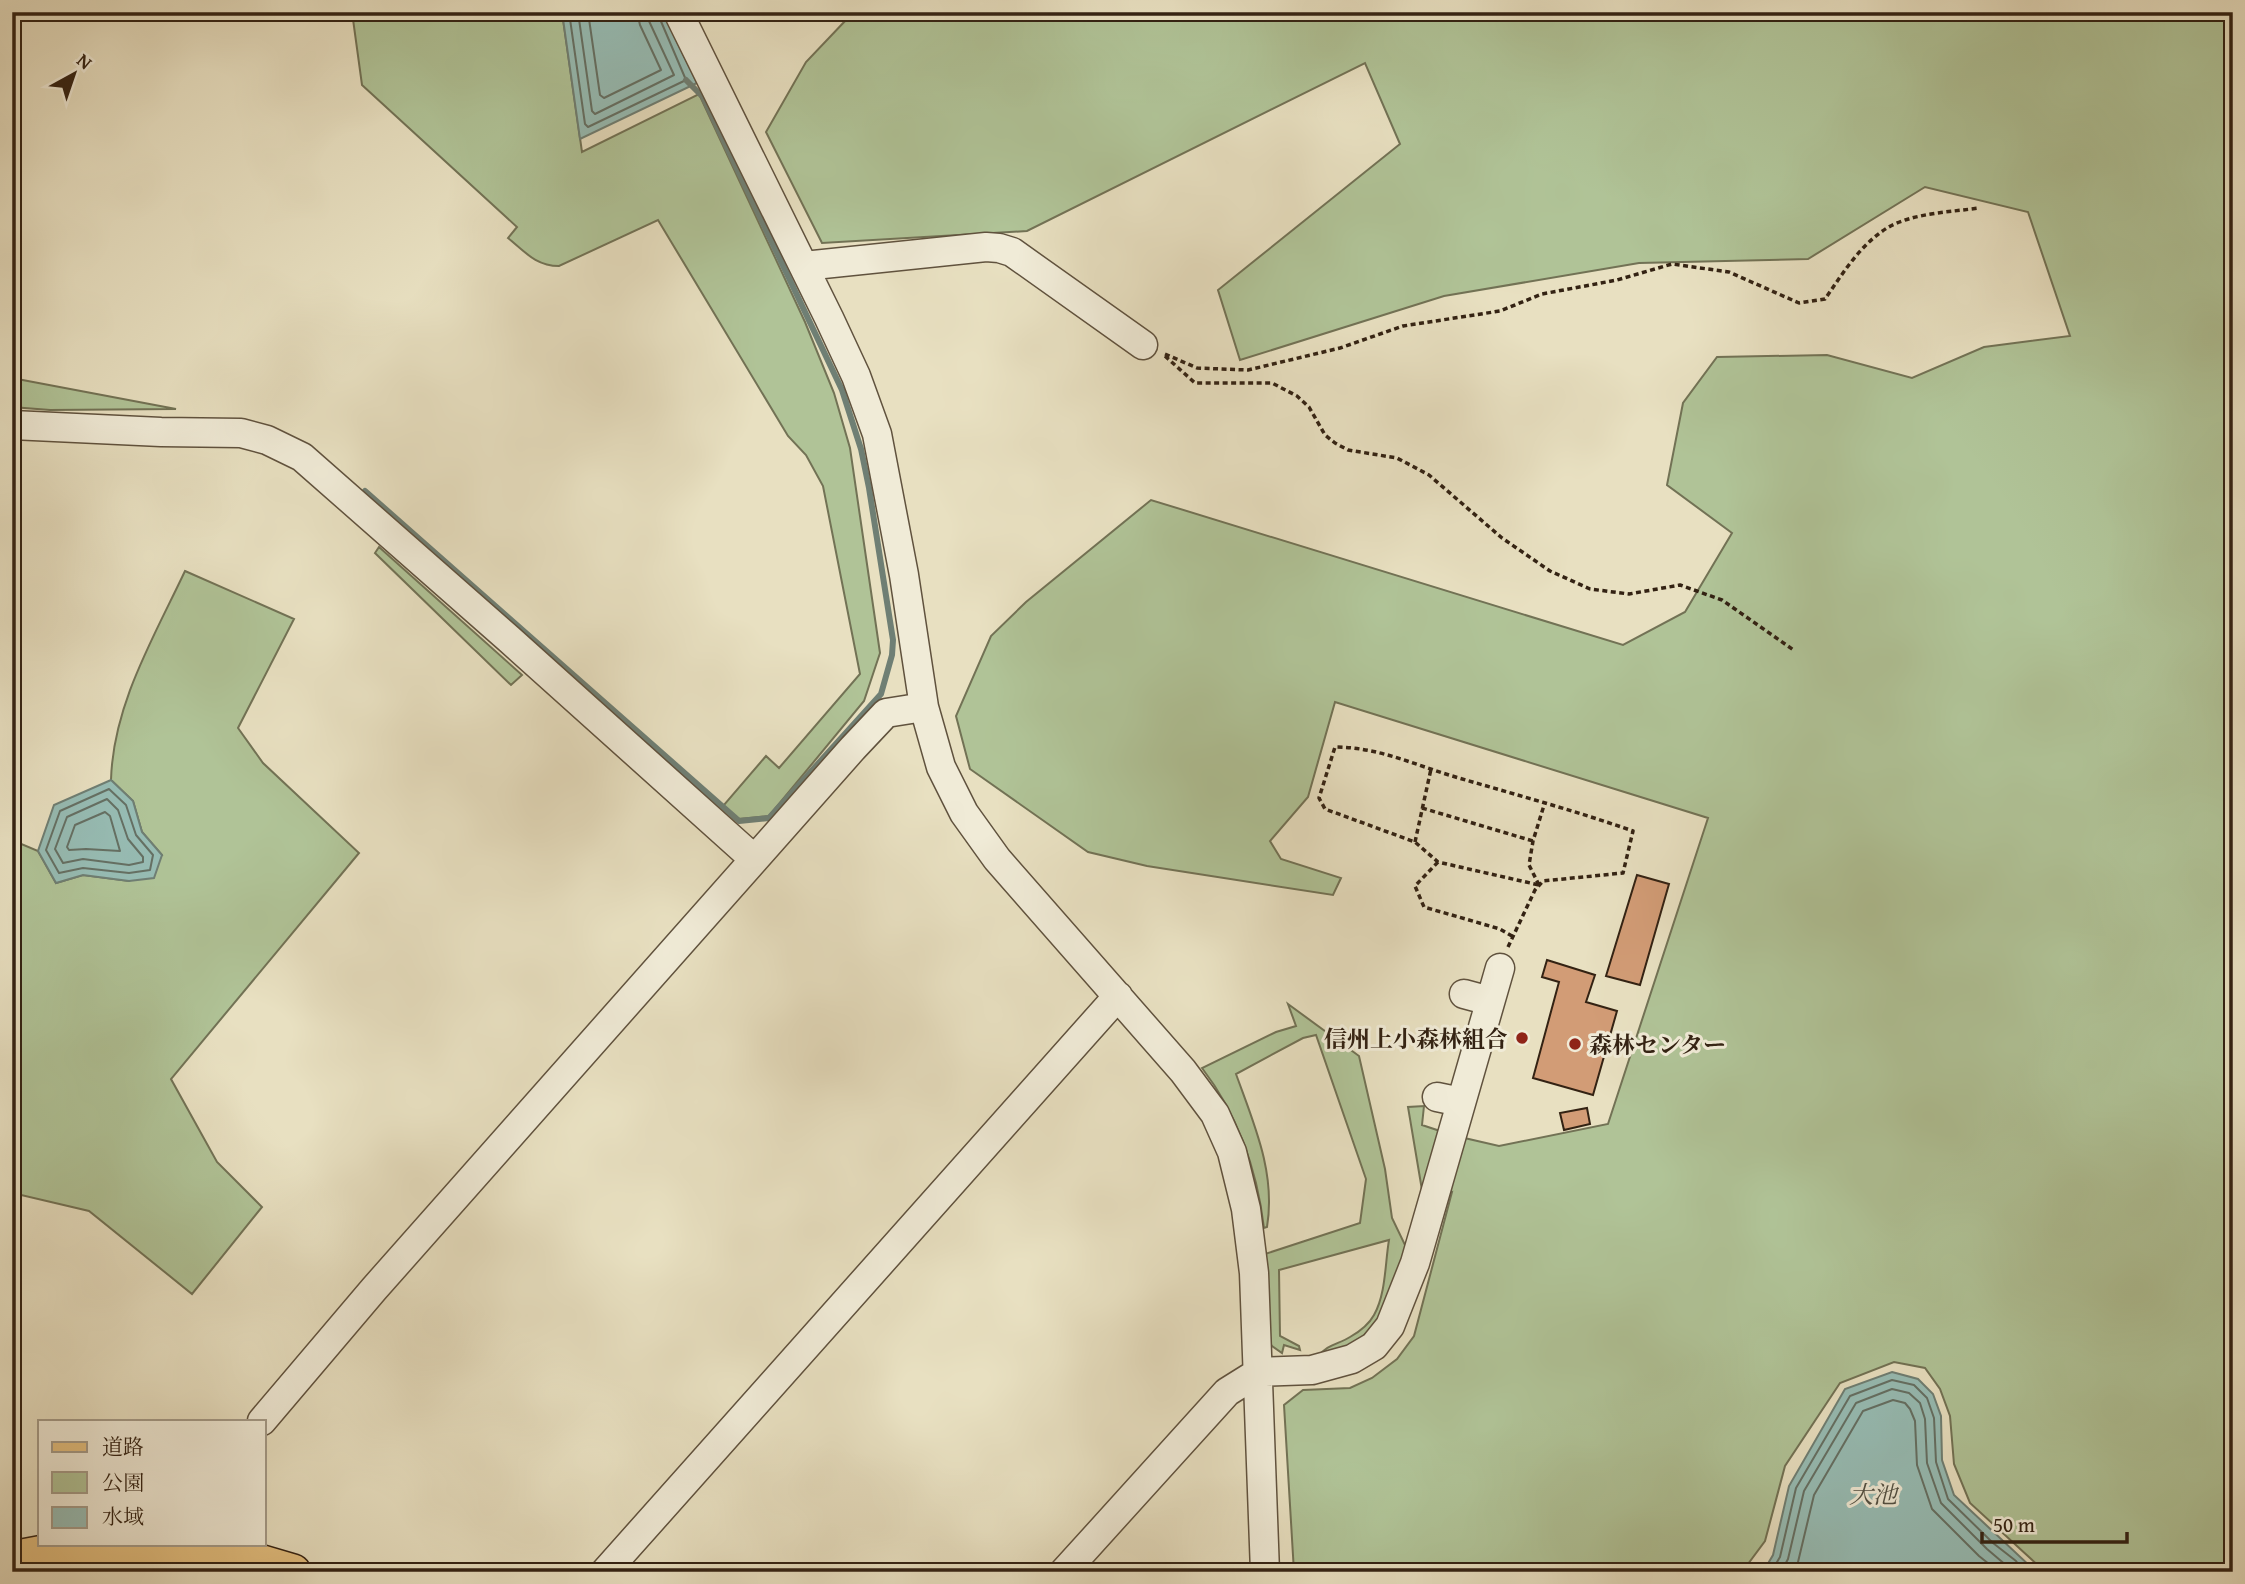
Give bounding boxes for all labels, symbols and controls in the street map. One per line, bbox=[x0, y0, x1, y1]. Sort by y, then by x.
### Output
north arrow bbox=[38, 38, 108, 108]
text: N bbox=[71, 46, 99, 76]
place label: 信州上小森林組合 bbox=[1324, 1022, 1508, 1055]
place label: 森林センター bbox=[1589, 1028, 1726, 1061]
marker: 信州上小森林組合 bbox=[1514, 1030, 1530, 1046]
marker: 森林センター bbox=[1567, 1036, 1583, 1052]
legend bbox=[38, 1420, 266, 1546]
text: 道路 bbox=[102, 1431, 144, 1462]
text: 公園 bbox=[102, 1467, 144, 1498]
water label: 大池 bbox=[1849, 1477, 1900, 1512]
scale bar bbox=[1982, 1500, 2128, 1544]
text: 水域 bbox=[102, 1501, 144, 1532]
text: 50 m bbox=[1993, 1509, 2035, 1540]

